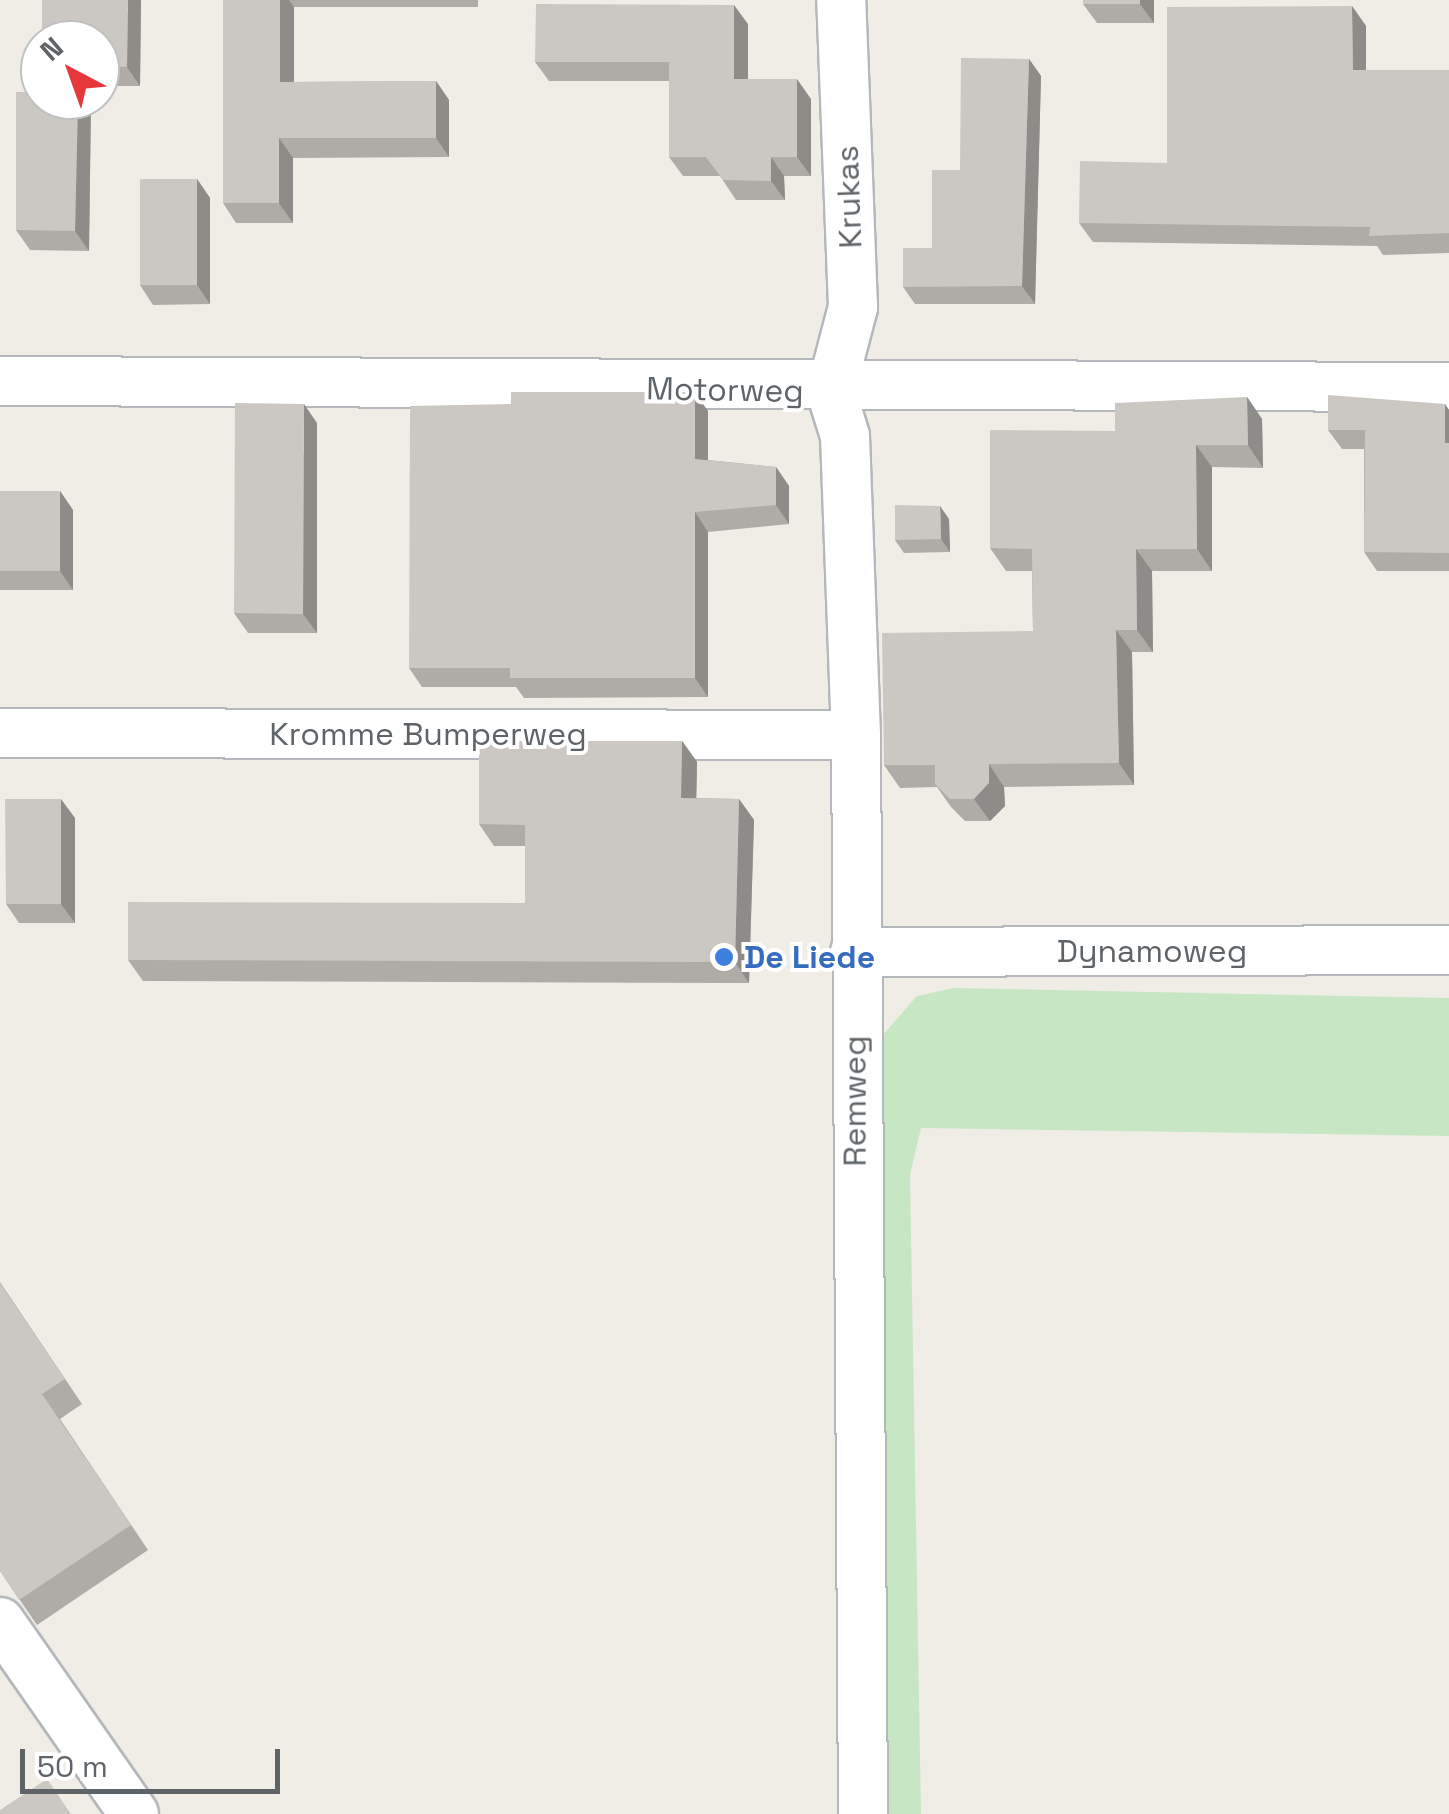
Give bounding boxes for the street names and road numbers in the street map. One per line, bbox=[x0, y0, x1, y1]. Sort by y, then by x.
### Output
street label: Krukas bbox=[828, 145, 870, 249]
street label: Motorweg bbox=[646, 369, 804, 411]
street label: Kromme Bumperweg bbox=[269, 715, 587, 753]
street label: Dynamoweg bbox=[1057, 932, 1247, 970]
street label: Remweg bbox=[836, 1035, 874, 1167]

